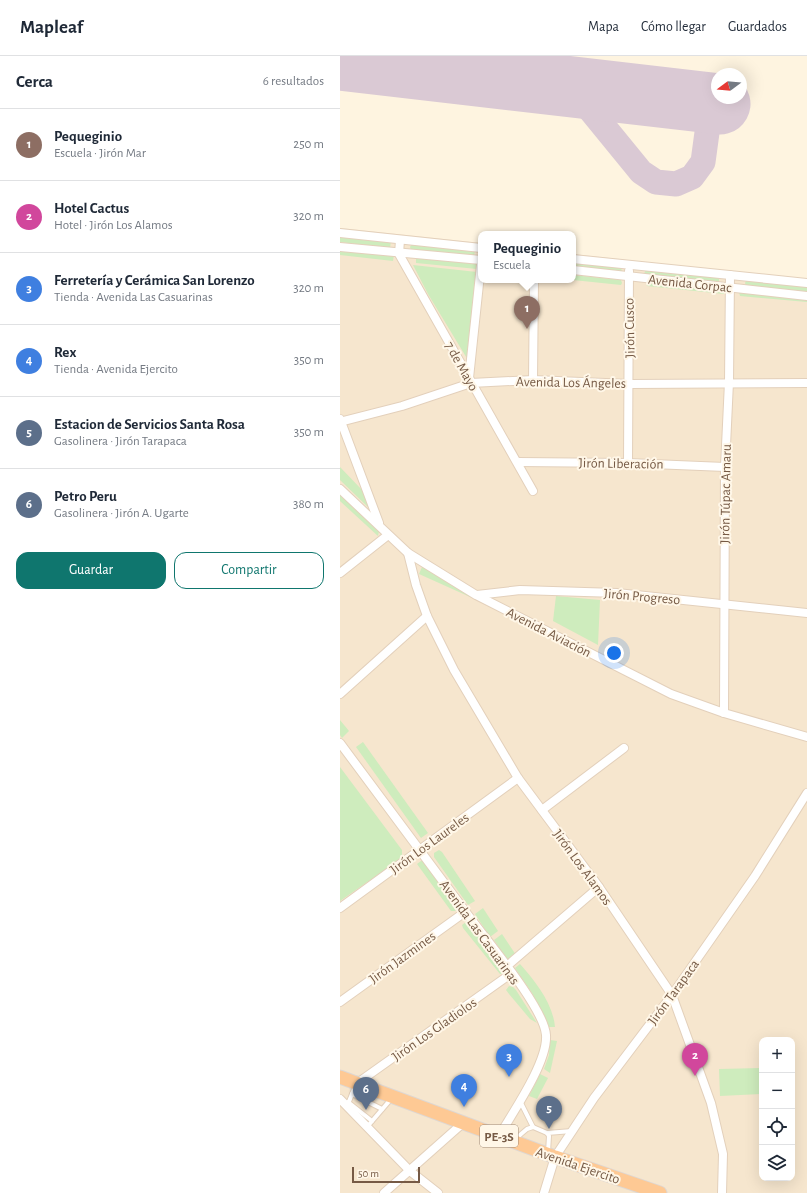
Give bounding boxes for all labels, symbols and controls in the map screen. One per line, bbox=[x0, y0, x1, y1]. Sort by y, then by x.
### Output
text: Mapleaf bbox=[20, 18, 83, 37]
text: Mapa bbox=[588, 20, 619, 34]
text: Cómo llegar bbox=[641, 20, 706, 34]
text: Guardados bbox=[728, 20, 787, 34]
north arrow bbox=[711, 68, 747, 104]
text: Cerca bbox=[16, 73, 53, 90]
text: 6 resultados bbox=[263, 75, 324, 88]
text: Pequeginio bbox=[54, 129, 122, 144]
text: 1 bbox=[27, 138, 31, 151]
text: 250 m bbox=[293, 138, 324, 151]
text: Escuela · Jirón Mar bbox=[54, 147, 146, 160]
text: Hotel Cactus bbox=[54, 201, 129, 216]
text: 2 bbox=[26, 210, 32, 223]
text: 320 m bbox=[293, 210, 324, 223]
text: Hotel · Jirón Los Alamos bbox=[54, 219, 173, 232]
popup bbox=[478, 231, 576, 283]
text: Pequeginio bbox=[493, 241, 561, 256]
text: Escuela bbox=[493, 259, 531, 272]
text: Ferretería y Cerámica San Lorenzo bbox=[54, 273, 255, 288]
street label: Avenida Corpac bbox=[647, 273, 733, 295]
text: 3 bbox=[26, 282, 32, 295]
text: 320 m bbox=[293, 282, 324, 295]
text: Tienda · Avenida Las Casuarinas bbox=[54, 291, 213, 304]
pin: 1 bbox=[514, 296, 540, 329]
street label: Jirón Cusco bbox=[622, 298, 638, 358]
street label: 7 de Mayo bbox=[442, 339, 480, 394]
text: Rex bbox=[54, 345, 76, 360]
text: 4 bbox=[26, 354, 32, 367]
text: 350 m bbox=[294, 354, 324, 367]
text: Tienda · Avenida Ejercito bbox=[54, 363, 178, 376]
street label: Avenida Los Ángeles bbox=[516, 372, 626, 391]
text: Estacion de Servicios Santa Rosa bbox=[54, 417, 245, 432]
text: 5 bbox=[26, 426, 32, 439]
text: 350 m bbox=[294, 426, 324, 439]
text: Gasolinera · Jirón Tarapaca bbox=[54, 435, 187, 448]
street label: Jirón Túpac Amaru bbox=[718, 444, 734, 544]
street label: Jirón Liberación bbox=[578, 456, 664, 472]
text: Petro Peru bbox=[54, 489, 117, 504]
text: 6 bbox=[26, 498, 32, 511]
text: 380 m bbox=[293, 498, 324, 511]
text: Gasolinera · Jirón A. Ugarte bbox=[54, 507, 189, 520]
button: Guardar bbox=[16, 552, 166, 589]
button: Compartir bbox=[174, 552, 324, 589]
street label: Jirón Progreso bbox=[603, 587, 681, 607]
street label: Avenida Aviación bbox=[504, 606, 593, 660]
your location bbox=[604, 643, 624, 663]
street label: Jirón Los Laureles bbox=[388, 811, 472, 877]
street label: Jirón Los Alamos bbox=[550, 827, 614, 908]
street label: Avenida Las Casuarinas bbox=[437, 878, 522, 988]
street label: Jirón Jazmines bbox=[367, 929, 438, 986]
street label: Jirón Tarapaca bbox=[646, 957, 702, 1028]
street label: Jirón Los Gladiolos bbox=[390, 995, 479, 1064]
map controls bbox=[759, 1037, 795, 1181]
button: + bbox=[759, 1037, 795, 1073]
pin: 2 bbox=[682, 1043, 708, 1076]
pin: 3 bbox=[496, 1044, 522, 1077]
button: − bbox=[759, 1073, 795, 1109]
pin: 4 bbox=[451, 1074, 477, 1107]
pin: 6 bbox=[353, 1077, 379, 1110]
pin: 5 bbox=[536, 1096, 562, 1129]
button: locate bbox=[759, 1109, 795, 1145]
road number: PE-3S bbox=[480, 1125, 518, 1147]
street label: Avenida Ejercito bbox=[534, 1145, 622, 1187]
button: layers bbox=[759, 1145, 795, 1181]
scale bar bbox=[352, 1165, 420, 1184]
text: 50 m bbox=[358, 1168, 379, 1179]

